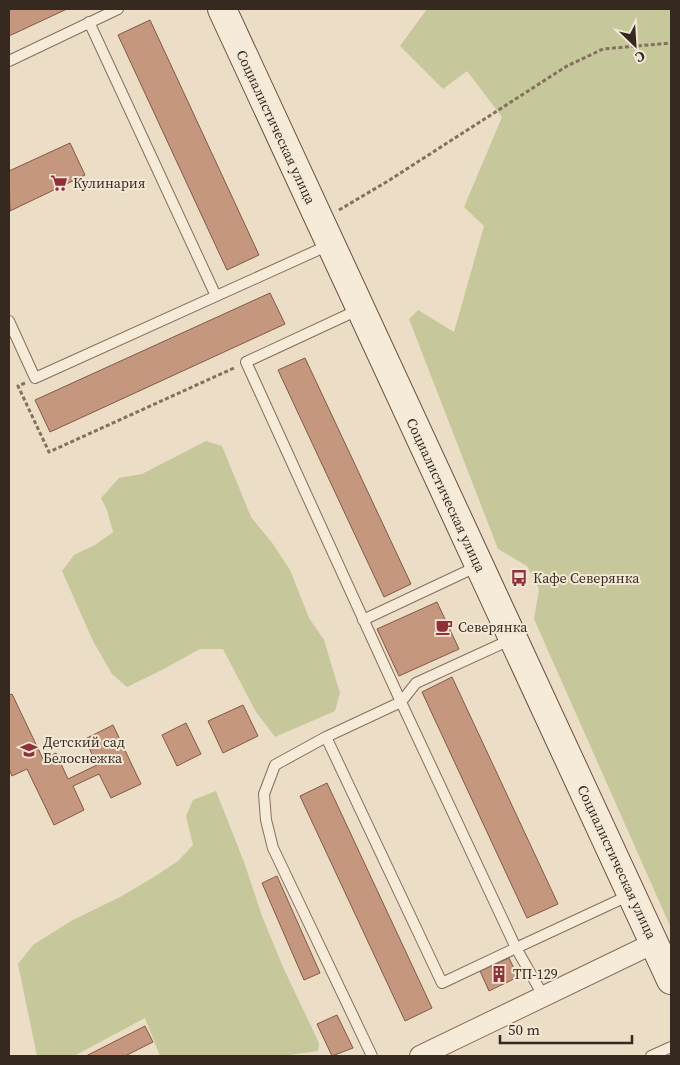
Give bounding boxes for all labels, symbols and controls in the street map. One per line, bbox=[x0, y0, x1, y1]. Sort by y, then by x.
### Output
north arrow bbox=[610, 20, 660, 70]
text: С bbox=[632, 46, 649, 68]
street label: Социалистическая улица bbox=[231, 47, 321, 208]
supermarket icon: Кулинария bbox=[49, 173, 69, 193]
place label: Кулинария bbox=[73, 173, 145, 193]
street label: Социалистическая улица bbox=[401, 415, 491, 576]
bus stop icon: Кафе Северянка bbox=[509, 568, 529, 588]
place label: Кафе Северянка bbox=[533, 568, 640, 588]
cafe icon: Северянка bbox=[434, 617, 454, 637]
place label: Северянка bbox=[458, 617, 528, 637]
place label: Детский сад Белоснежка bbox=[43, 732, 125, 768]
school or university icon: Детский сад Белоснежка bbox=[19, 740, 39, 760]
street label: Социалистическая улица bbox=[572, 782, 662, 943]
building icon: ТП-129 bbox=[489, 964, 509, 984]
place label: ТП-129 bbox=[513, 964, 558, 984]
scale bar bbox=[500, 1012, 632, 1044]
text: 50 m bbox=[508, 1019, 540, 1040]

